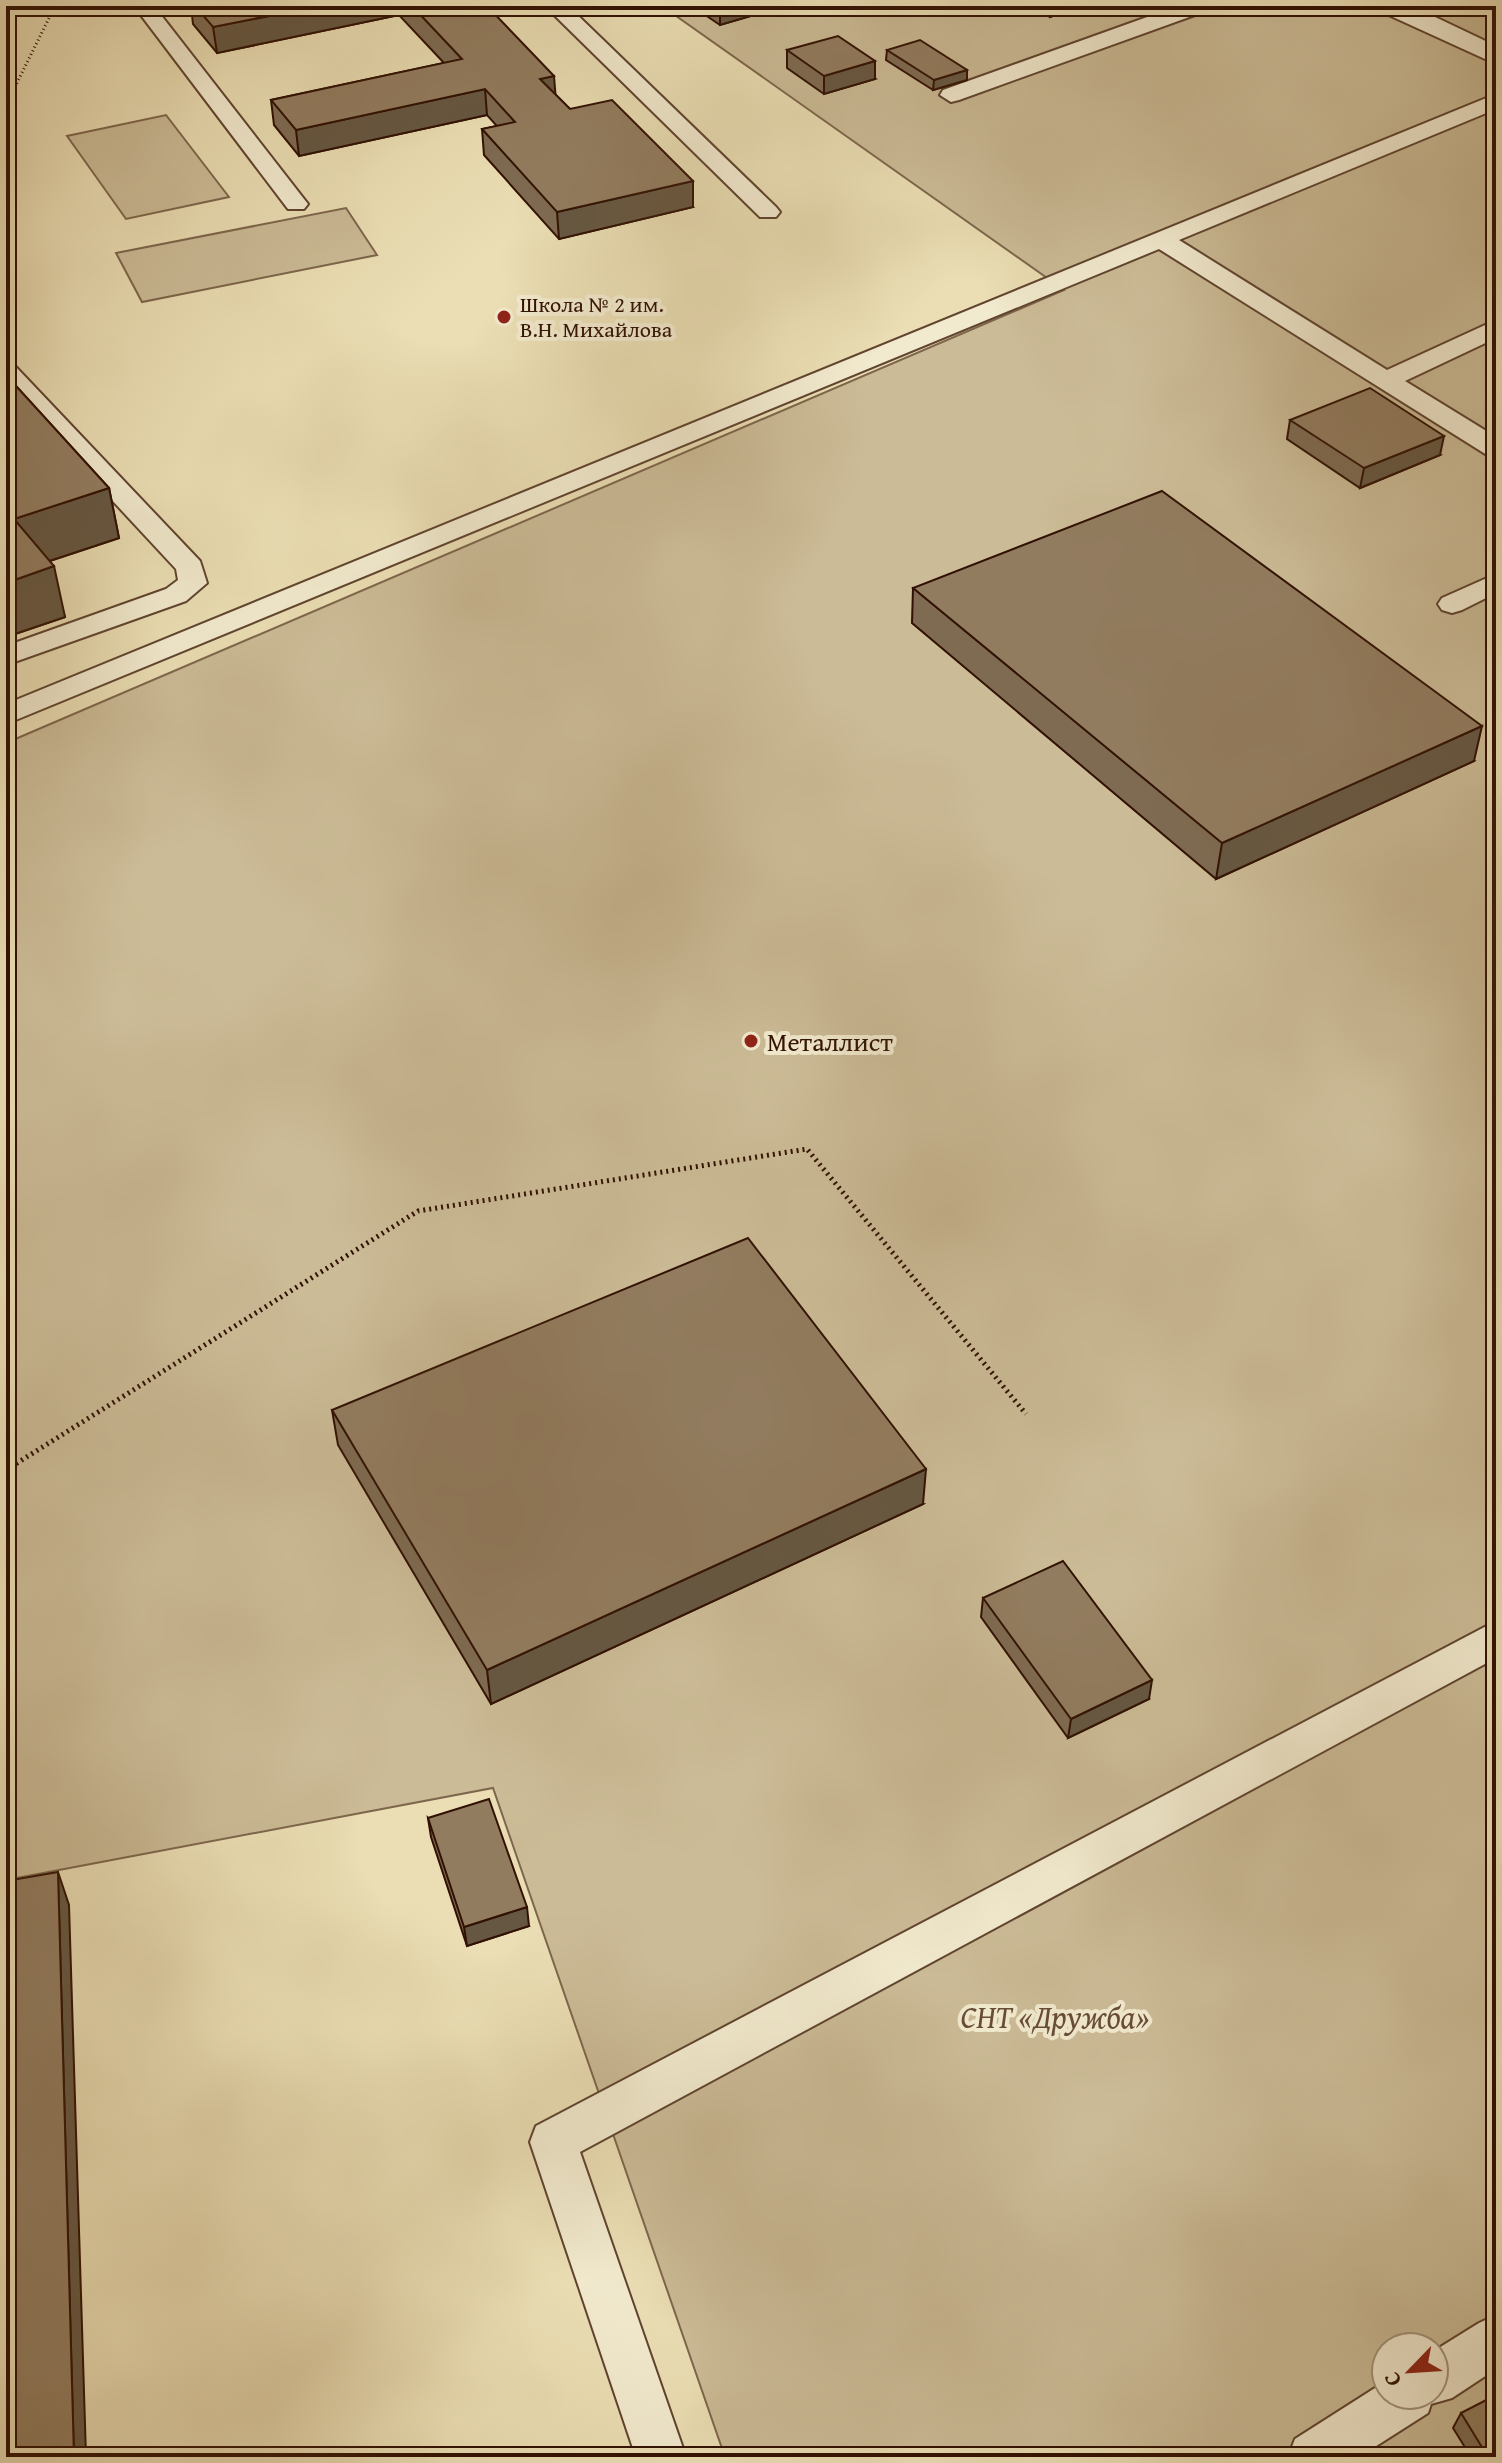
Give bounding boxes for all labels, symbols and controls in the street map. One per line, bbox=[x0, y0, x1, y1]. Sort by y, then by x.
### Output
place label: Школа № 2 им. В.Н. Михайлова bbox=[520, 288, 673, 345]
marker: Школа № 2 им. В.Н. Михайлова bbox=[495, 308, 513, 326]
place label: Металлист bbox=[767, 1022, 893, 1061]
marker: Металлист bbox=[742, 1032, 760, 1050]
park label: СНТ «Дружба» bbox=[960, 1993, 1150, 2040]
north arrow bbox=[1370, 2331, 1450, 2411]
text: С bbox=[1375, 2367, 1409, 2392]

